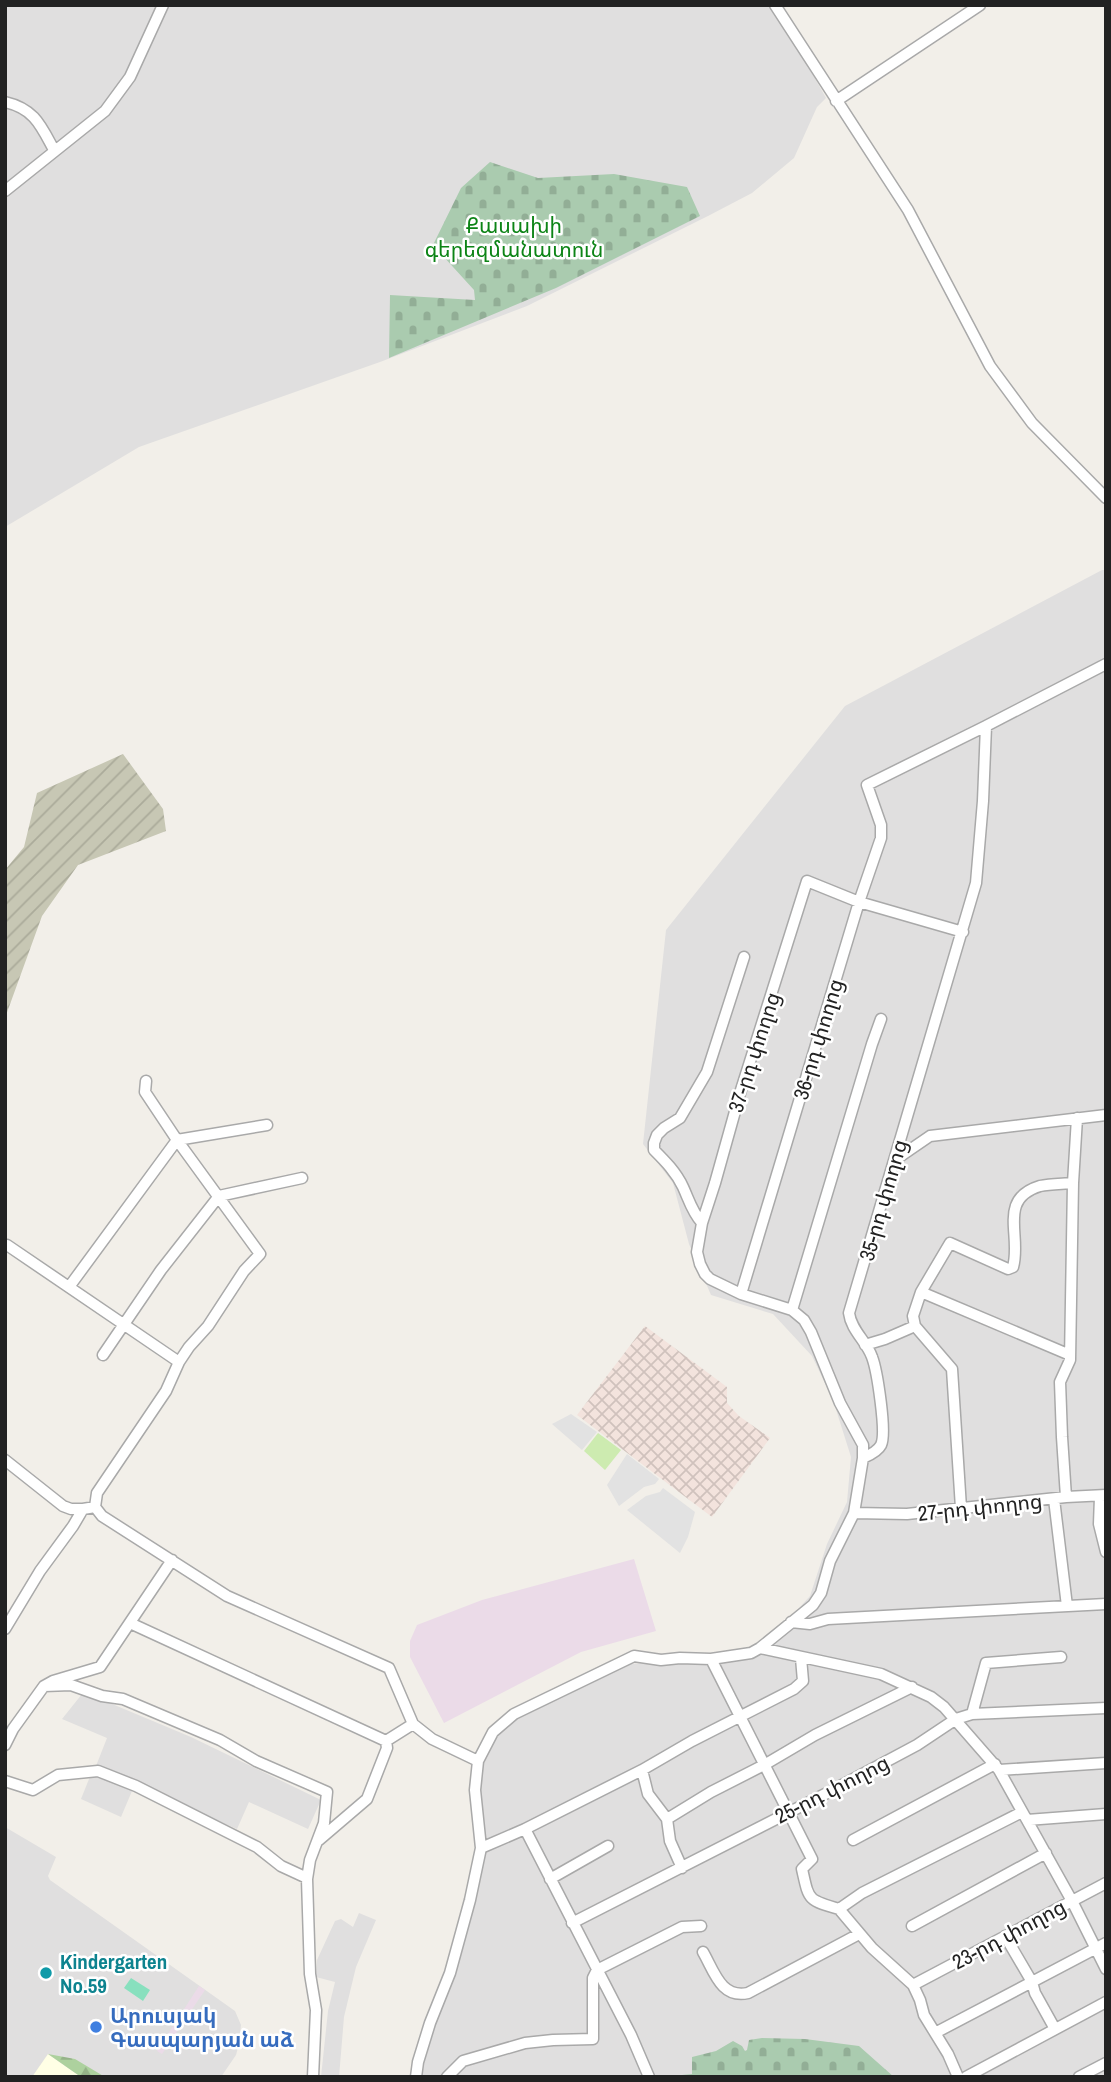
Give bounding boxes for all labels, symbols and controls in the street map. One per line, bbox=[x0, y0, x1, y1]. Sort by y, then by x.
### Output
park label: Քասախի գերեզմանատուն bbox=[425, 211, 603, 264]
street label: 36-րդ փողոց bbox=[786, 975, 850, 1103]
street label: 37-րդ փողոց bbox=[721, 988, 787, 1116]
street label: 35-րդ փողոց bbox=[852, 1136, 914, 1264]
street label: 27-րդ փողոց bbox=[916, 1486, 1044, 1528]
street label: 25-րդ փողոց bbox=[770, 1748, 894, 1830]
street label: 23-րդ փողոց bbox=[947, 1892, 1071, 1976]
place label: Kindergarten No.59 bbox=[60, 1947, 167, 2000]
marker: Kindergarten No.59 bbox=[38, 1965, 54, 1981]
place label: Արուսյակ Գասպարյան աձ bbox=[110, 2001, 294, 2054]
marker: Արուսյակ Գասպարյան աձ bbox=[88, 2019, 104, 2035]

